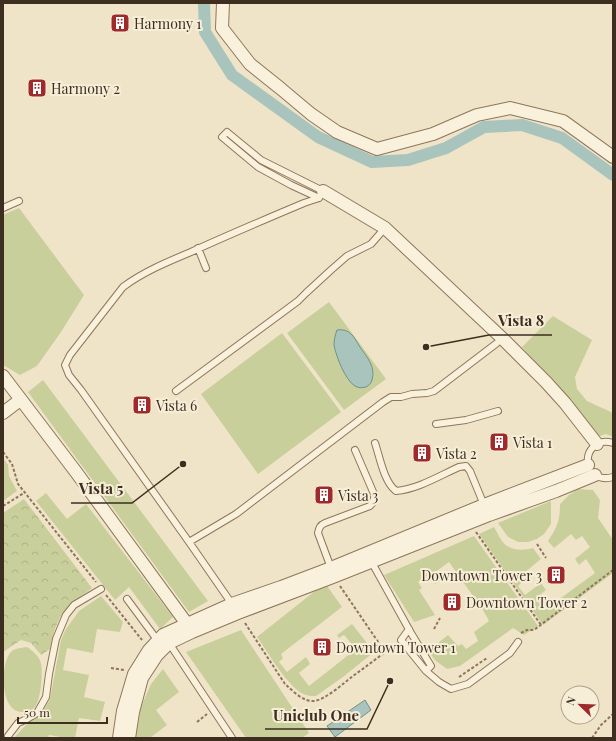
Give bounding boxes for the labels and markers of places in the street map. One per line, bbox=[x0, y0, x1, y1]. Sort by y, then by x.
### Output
building icon: Harmony 1 bbox=[109, 12, 131, 34]
place label: Harmony 1 bbox=[134, 14, 201, 33]
building icon: Harmony 2 bbox=[26, 77, 48, 99]
place label: Harmony 2 bbox=[51, 79, 120, 98]
callout: Vista 8 bbox=[489, 308, 552, 335]
building icon: Vista 6 bbox=[131, 394, 153, 416]
place label: Vista 6 bbox=[155, 396, 197, 415]
building icon: Vista 1 bbox=[488, 431, 510, 453]
place label: Vista 1 bbox=[512, 433, 552, 452]
building icon: Vista 2 bbox=[411, 442, 433, 464]
place label: Vista 2 bbox=[435, 444, 477, 463]
callout: Vista 5 bbox=[71, 476, 132, 503]
building icon: Vista 3 bbox=[313, 484, 335, 506]
place label: Vista 3 bbox=[337, 486, 378, 505]
building icon: Downtown Tower 3 bbox=[545, 564, 567, 586]
place label: Downtown Tower 3 bbox=[421, 566, 542, 585]
building icon: Downtown Tower 2 bbox=[441, 591, 463, 613]
place label: Downtown Tower 2 bbox=[466, 593, 587, 612]
building icon: Downtown Tower 1 bbox=[311, 636, 333, 658]
place label: Downtown Tower 1 bbox=[336, 638, 456, 657]
callout: Uniclub One bbox=[265, 702, 367, 729]

